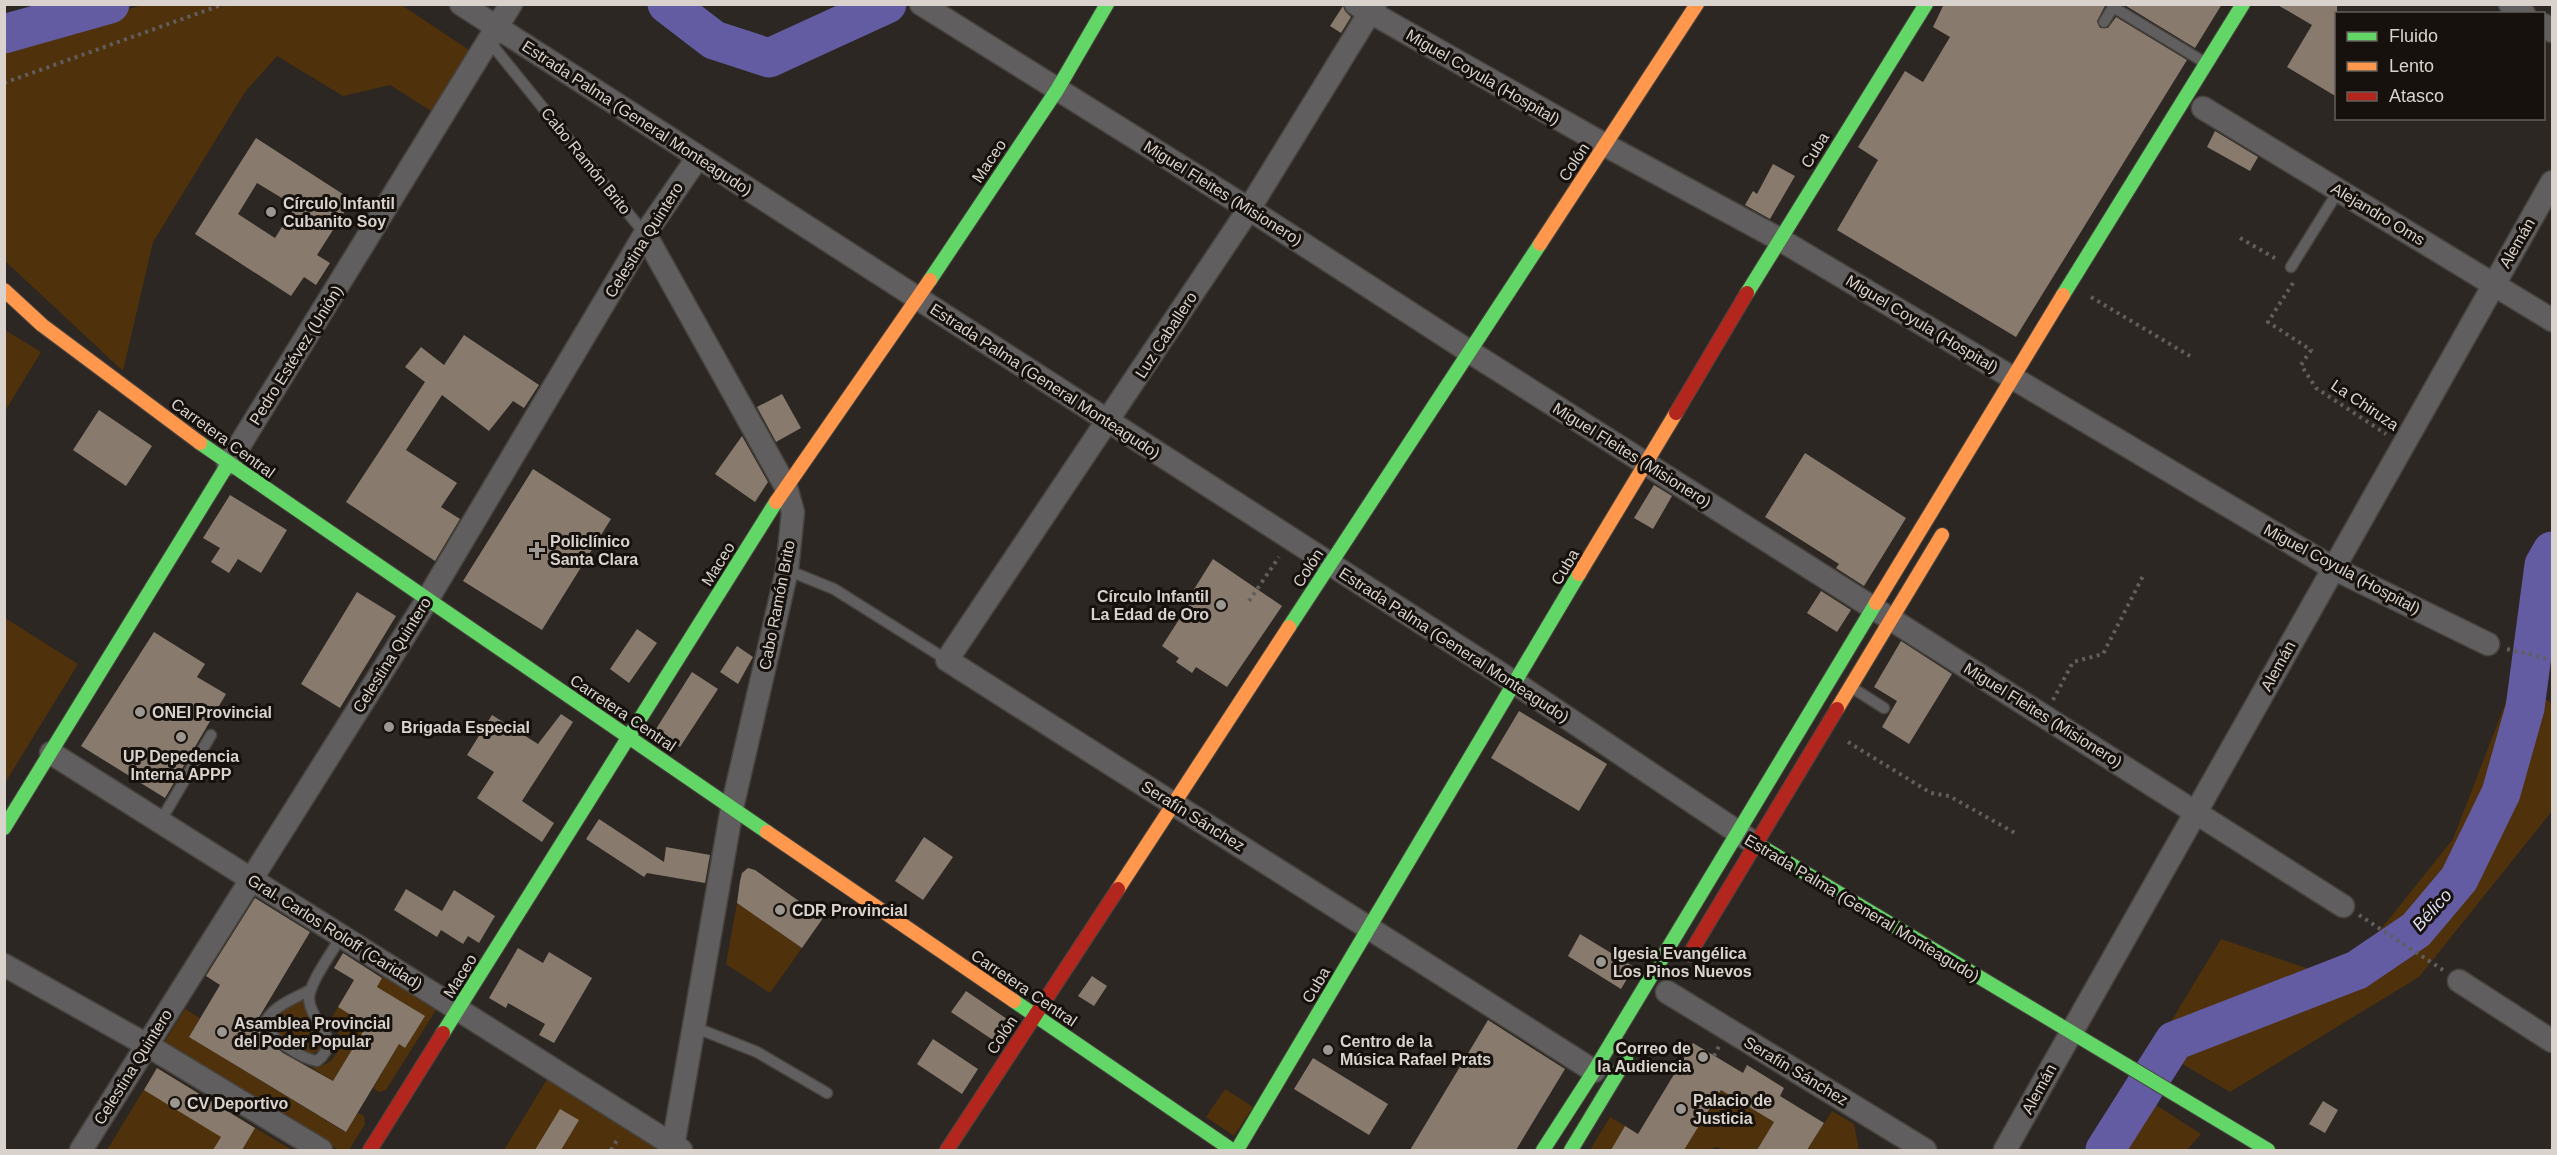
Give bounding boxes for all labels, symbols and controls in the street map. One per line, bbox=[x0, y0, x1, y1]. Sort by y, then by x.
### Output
legend bbox=[2335, 12, 2545, 120]
street label: Miguel Coyula (Hospital) bbox=[1403, 26, 1563, 128]
text: Fluido bbox=[2389, 26, 2438, 46]
street label: Estrada Palma (General Monteagudo) bbox=[519, 37, 755, 199]
text: Lento bbox=[2389, 56, 2434, 76]
text: Atasco bbox=[2389, 86, 2444, 106]
street label: Cabo Ramón Brito bbox=[538, 105, 634, 218]
street label: Cuba bbox=[1798, 129, 1832, 171]
street label: Maceo bbox=[969, 136, 1010, 186]
street label: Miguel Fleites (Misionero) bbox=[1141, 137, 1305, 249]
street label: Colón bbox=[1555, 140, 1593, 184]
street label: Celestina Quintero bbox=[602, 179, 686, 301]
street label: Alejandro Oms bbox=[2328, 179, 2428, 249]
place label: Círculo Infantil Cubanito Soy bbox=[283, 195, 395, 230]
marker: Círculo Infantil Cubanito Soy bbox=[264, 205, 278, 219]
street label: Alemán bbox=[2496, 215, 2538, 271]
street label: Miguel Coyula (Hospital) bbox=[1843, 272, 2001, 376]
street label: Pedro Estévez (Unión) bbox=[246, 282, 346, 428]
street label: Luz Caballero bbox=[1132, 289, 1200, 381]
street label: Estrada Palma (General Monteagudo) bbox=[927, 300, 1163, 462]
street label: La Chiruza bbox=[2328, 376, 2402, 434]
street label: Carretera Central bbox=[168, 395, 278, 481]
street label: Miguel Fleites (Misionero) bbox=[1550, 399, 1714, 511]
street label: Miguel Coyula (Hospital) bbox=[2261, 521, 2423, 617]
place label: Policlínico Santa Clara bbox=[550, 533, 638, 568]
street label: Maceo bbox=[698, 539, 738, 589]
street label: Cabo Ramón Brito bbox=[756, 539, 798, 671]
marker: Policlínico Santa Clara bbox=[528, 541, 546, 559]
street label: Colón bbox=[1289, 546, 1327, 590]
street label: Cuba bbox=[1548, 546, 1582, 588]
street label: Estrada Palma (General Monteagudo) bbox=[1336, 564, 1572, 726]
place label: Círculo Infantil La Edad de Oro bbox=[1091, 588, 1209, 623]
street label: Celestina Quintero bbox=[350, 594, 434, 716]
marker: Círculo Infantil La Edad de Oro bbox=[1214, 598, 1228, 612]
street label: Alemán bbox=[2257, 638, 2299, 694]
street label: Miguel Fleites (Misionero) bbox=[1961, 659, 2125, 771]
street label: Carretera Central bbox=[567, 671, 679, 755]
place label: ONEI Provincial bbox=[152, 704, 272, 721]
marker: ONEI Provincial bbox=[133, 705, 147, 719]
place label: Brigada Especial bbox=[401, 719, 530, 736]
marker: Brigada Especial bbox=[382, 720, 396, 734]
marker: UP Depedencia Interna APPP bbox=[174, 730, 188, 744]
place label: UP Depedencia Interna APPP bbox=[123, 748, 239, 783]
street label: Serafín Sánchez bbox=[1138, 777, 1248, 855]
street label: Estrada Palma (General Monteagudo) bbox=[1742, 831, 1982, 985]
street label: Gral. Carlos Roloff (Caridad) bbox=[245, 871, 425, 993]
water label: Bélico bbox=[2408, 885, 2456, 935]
place label: CDR Provincial bbox=[792, 902, 908, 919]
marker: CDR Provincial bbox=[773, 903, 787, 917]
place label: Igesia Evangélica Los Pinos Nuevos bbox=[1613, 945, 1752, 980]
street label: Carretera Central bbox=[968, 946, 1080, 1030]
street label: Maceo bbox=[440, 951, 480, 1001]
marker: Igesia Evangélica Los Pinos Nuevos bbox=[1594, 955, 1608, 969]
street label: Cuba bbox=[1299, 964, 1333, 1006]
street label: Celestina Quintero bbox=[91, 1006, 175, 1128]
street label: Colón bbox=[983, 1013, 1021, 1057]
place label: Asamblea Provincial del Poder Popular bbox=[234, 1015, 391, 1050]
marker: Asamblea Provincial del Poder Popular bbox=[215, 1025, 229, 1039]
place label: Centro de la Música Rafael Prats bbox=[1340, 1033, 1491, 1068]
street label: Serafín Sánchez bbox=[1741, 1033, 1851, 1109]
place label: Correo de la Audiencia bbox=[1597, 1040, 1691, 1075]
marker: Centro de la Música Rafael Prats bbox=[1321, 1043, 1335, 1057]
marker: Correo de la Audiencia bbox=[1696, 1050, 1710, 1064]
street label: Alemán bbox=[2018, 1061, 2060, 1117]
place label: Palacio de Justicia bbox=[1693, 1092, 1772, 1127]
place label: CV Deportivo bbox=[187, 1095, 289, 1112]
marker: CV Deportivo bbox=[168, 1096, 182, 1110]
marker: Palacio de Justicia bbox=[1674, 1102, 1688, 1116]

